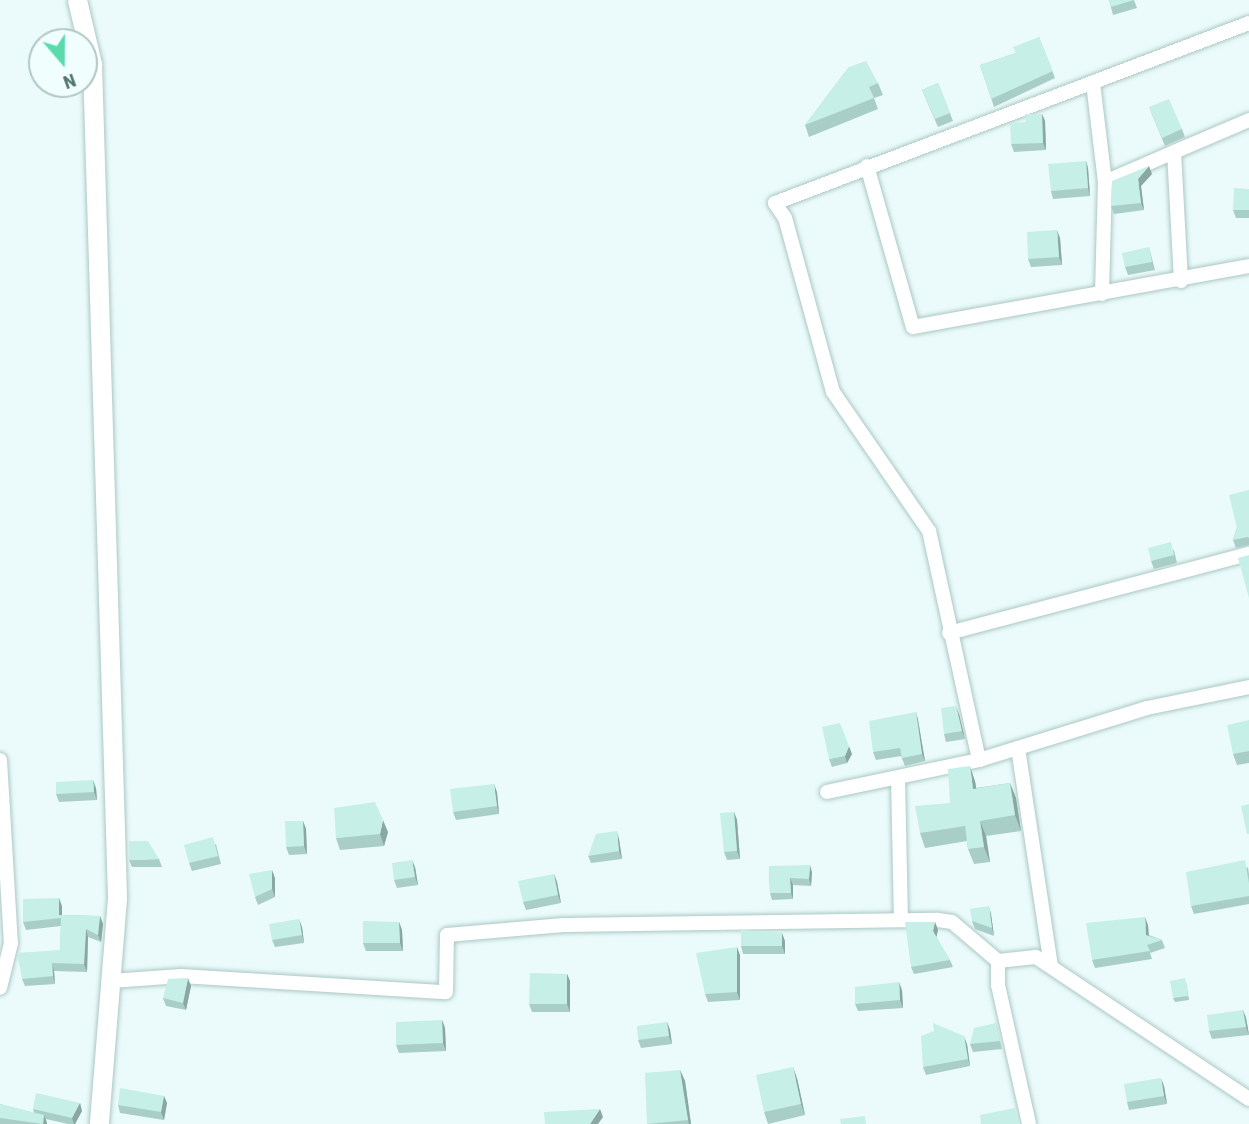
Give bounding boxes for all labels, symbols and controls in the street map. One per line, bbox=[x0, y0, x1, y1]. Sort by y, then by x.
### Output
north arrow bbox=[28, 28, 98, 98]
text: N bbox=[60, 69, 79, 94]

